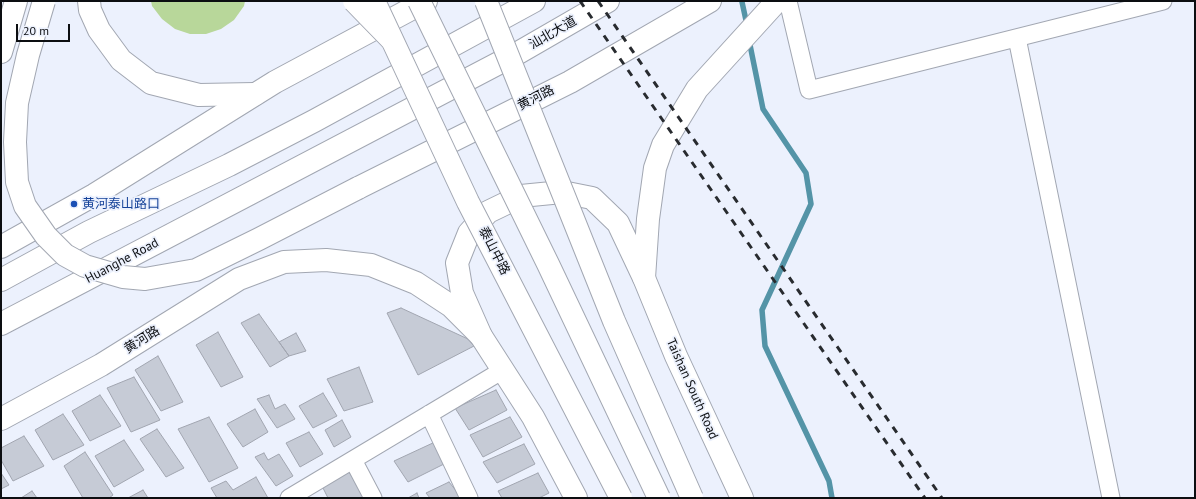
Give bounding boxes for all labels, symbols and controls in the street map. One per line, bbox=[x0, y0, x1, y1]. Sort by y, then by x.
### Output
street label: 汕北大道 bbox=[527, 13, 579, 53]
scale bar bbox=[18, 16, 72, 42]
text: 20 m bbox=[23, 23, 49, 38]
street label: 黄河路 bbox=[515, 82, 557, 114]
place label: 黄河泰山路口 bbox=[82, 196, 160, 212]
marker: 黄河泰山路口 bbox=[69, 199, 79, 209]
street label: 泰山中路 bbox=[475, 224, 513, 278]
street label: Huanghe Road bbox=[83, 235, 161, 287]
street label: 黄河路 bbox=[121, 323, 163, 357]
street label: Taishan South Road bbox=[663, 336, 721, 442]

